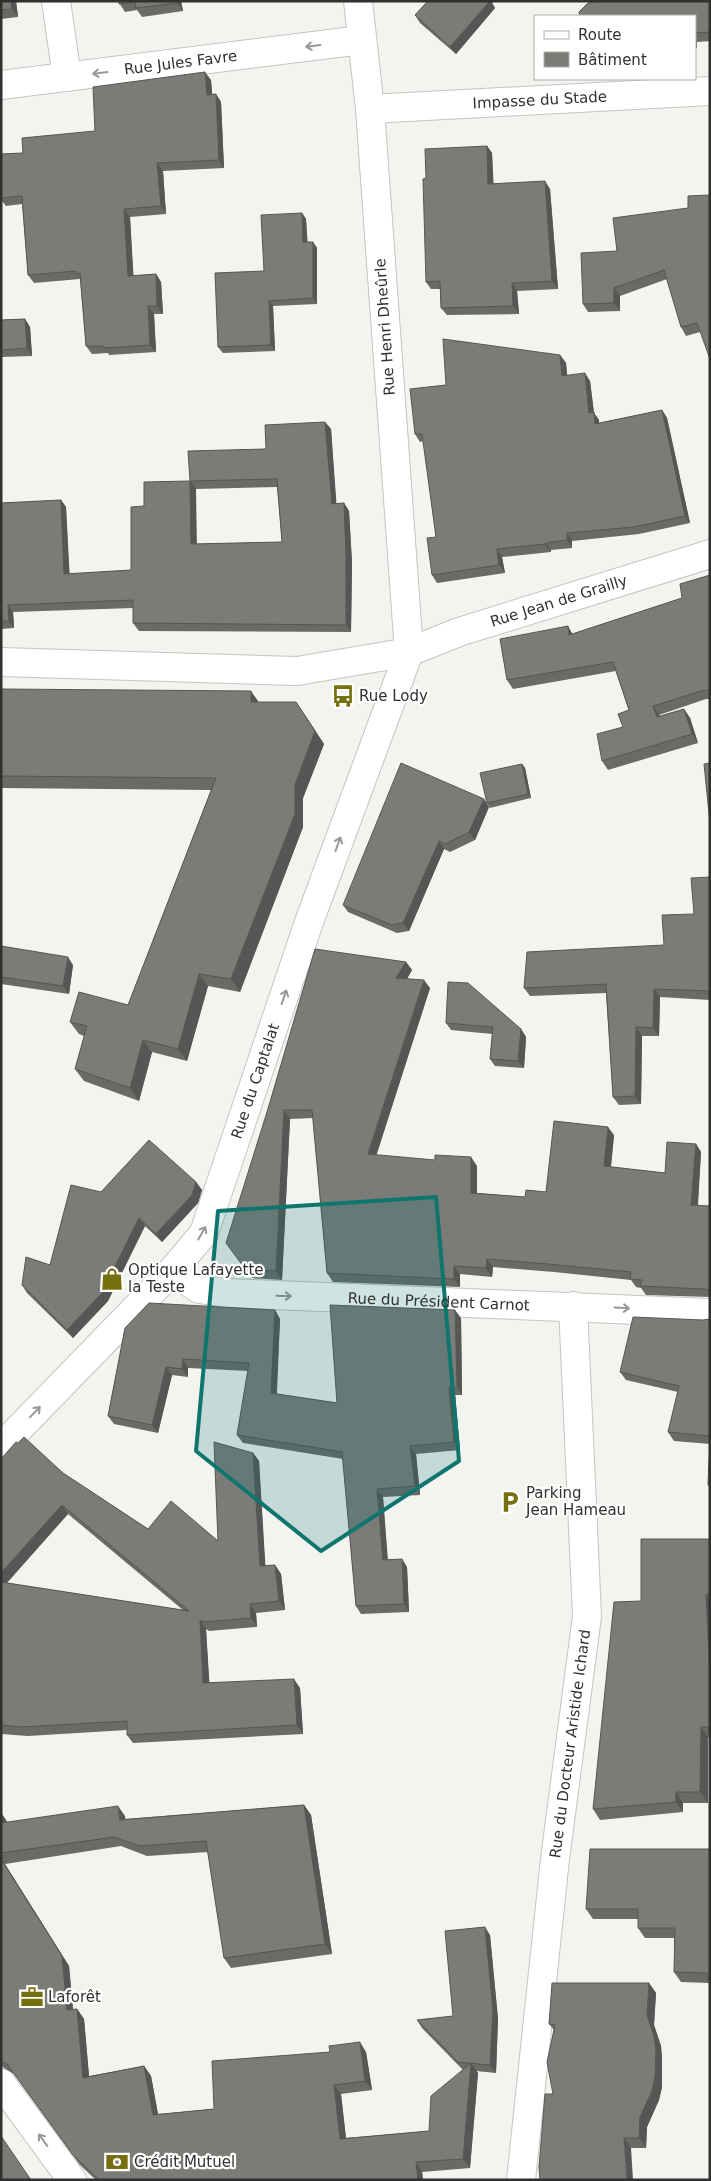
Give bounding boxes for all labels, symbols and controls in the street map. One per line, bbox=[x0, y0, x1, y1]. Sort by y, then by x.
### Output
legend bbox=[534, 15, 696, 80]
text: Route bbox=[578, 26, 622, 44]
one-way arrow bbox=[306, 41, 322, 51]
street label: Rue Jules Favre bbox=[123, 47, 238, 79]
text: Bâtiment bbox=[578, 51, 647, 69]
one-way arrow bbox=[92, 68, 108, 78]
street label: Impasse du Stade bbox=[472, 87, 607, 113]
street label: Rue Henri Dheûrle bbox=[371, 258, 399, 396]
street label: Rue Jean de Grailly bbox=[488, 571, 629, 631]
bus stop icon: Rue Lody bbox=[330, 683, 356, 709]
place label: Rue Lody bbox=[359, 687, 428, 705]
one-way arrow bbox=[334, 837, 343, 852]
one-way arrow bbox=[279, 989, 289, 1005]
street label: Rue du Captalat bbox=[227, 1021, 283, 1141]
one-way arrow bbox=[197, 1226, 207, 1241]
place label: Optique Lafayette la Teste bbox=[128, 1261, 264, 1296]
shop icon: Optique Lafayette la Teste bbox=[99, 1266, 125, 1292]
street label: Rue du Président Carnot bbox=[347, 1289, 530, 1315]
one-way arrow bbox=[276, 1291, 292, 1300]
one-way arrow bbox=[614, 1304, 630, 1313]
one-way arrow bbox=[29, 1406, 41, 1419]
place label: Parking Jean Hameau bbox=[525, 1484, 626, 1519]
parking icon: Parking Jean Hameau bbox=[497, 1489, 523, 1515]
street label: Rue du Docteur Aristide Ichard bbox=[546, 1628, 594, 1859]
office icon: Laforêt bbox=[19, 1984, 45, 2010]
place label: Laforêt bbox=[48, 1988, 101, 2006]
one-way arrow bbox=[38, 2133, 48, 2147]
bank icon: Crédit Mutuel bbox=[104, 2149, 130, 2175]
place label: Crédit Mutuel bbox=[134, 2153, 235, 2171]

